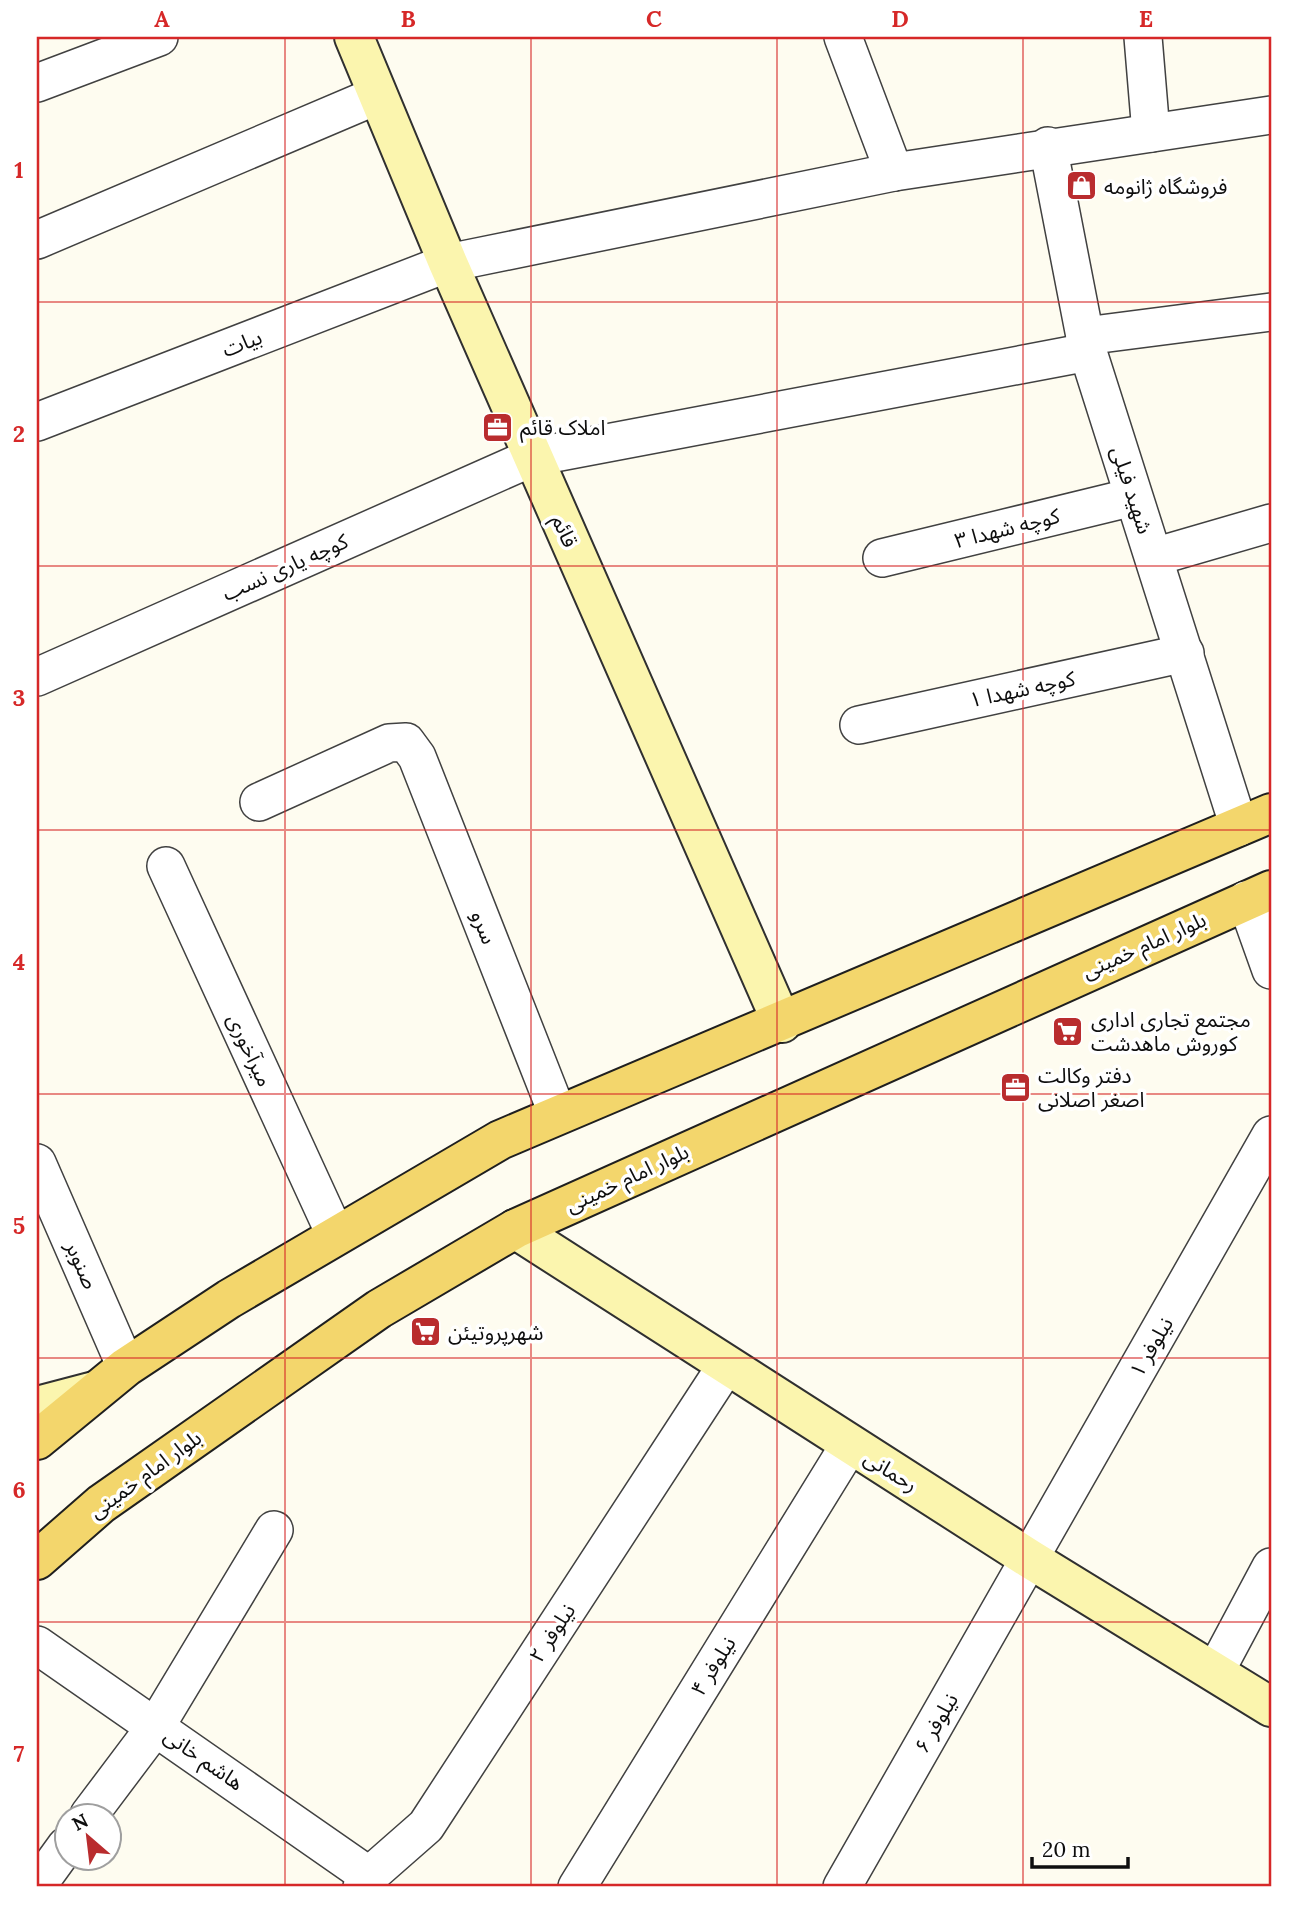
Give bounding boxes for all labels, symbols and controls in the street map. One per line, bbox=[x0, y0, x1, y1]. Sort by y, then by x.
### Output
text: A bbox=[154, 4, 170, 33]
text: B bbox=[400, 4, 416, 33]
text: C bbox=[646, 4, 662, 33]
text: D bbox=[891, 4, 909, 33]
text: E bbox=[1139, 4, 1153, 33]
text: 1 bbox=[14, 155, 24, 184]
shop icon: فروشگاه ژانومه bbox=[1064, 169, 1098, 203]
place label: فروشگاه ژانومه bbox=[1104, 173, 1227, 200]
street label: بیات bbox=[218, 323, 266, 363]
office icon: املاک قائم bbox=[480, 410, 514, 444]
place label: املاک قائم bbox=[520, 414, 606, 443]
text: 2 bbox=[13, 419, 25, 448]
street label: شهید فیلی bbox=[1105, 443, 1159, 537]
street label: کوچه شهدا ۳ bbox=[952, 502, 1063, 554]
street label: قائم bbox=[544, 510, 584, 552]
street label: کوچه یاری نسب bbox=[218, 527, 352, 607]
street label: کوچه شهدا ۱ bbox=[967, 665, 1078, 713]
text: 3 bbox=[13, 683, 25, 712]
street label: سرو bbox=[465, 906, 503, 948]
street label: بلوار امام خمینی bbox=[1078, 906, 1211, 987]
text: 4 bbox=[13, 947, 25, 976]
place label: مجتمع تجاری اداری کوروش ماهدشت bbox=[1091, 1006, 1251, 1057]
street label: میرآخوری bbox=[221, 1009, 279, 1091]
supermarket icon: مجتمع تجاری اداری کوروش ماهدشت bbox=[1051, 1014, 1085, 1048]
place label: دفتر وکالت اصغر اصلانی bbox=[1038, 1062, 1144, 1113]
office icon: دفتر وکالت اصغر اصلانی bbox=[998, 1070, 1032, 1104]
street label: بلوار امام خمینی bbox=[561, 1138, 694, 1221]
text: 5 bbox=[13, 1211, 25, 1240]
street label: صنوبر bbox=[59, 1236, 105, 1293]
street label: نیلوفر ۱ bbox=[1123, 1312, 1179, 1382]
supermarket icon: شهرپروتیئن bbox=[408, 1315, 442, 1349]
place label: شهرپروتیئن bbox=[448, 1319, 543, 1346]
street label: بلوار امام خمینی bbox=[83, 1424, 208, 1526]
street label: رحمانی bbox=[859, 1444, 923, 1498]
text: 6 bbox=[12, 1475, 26, 1504]
street label: نیلوفر ۲ bbox=[523, 1598, 581, 1668]
street label: نیلوفر ۴ bbox=[684, 1631, 742, 1701]
street label: نیلوفر ۶ bbox=[908, 1688, 964, 1758]
street label: هاشم خانی bbox=[158, 1722, 249, 1798]
text: 7 bbox=[14, 1739, 25, 1768]
north arrow bbox=[52, 1801, 122, 1871]
text: N bbox=[68, 1808, 92, 1836]
scale bar bbox=[1032, 1826, 1128, 1870]
text: 20 m bbox=[1042, 1836, 1091, 1863]

